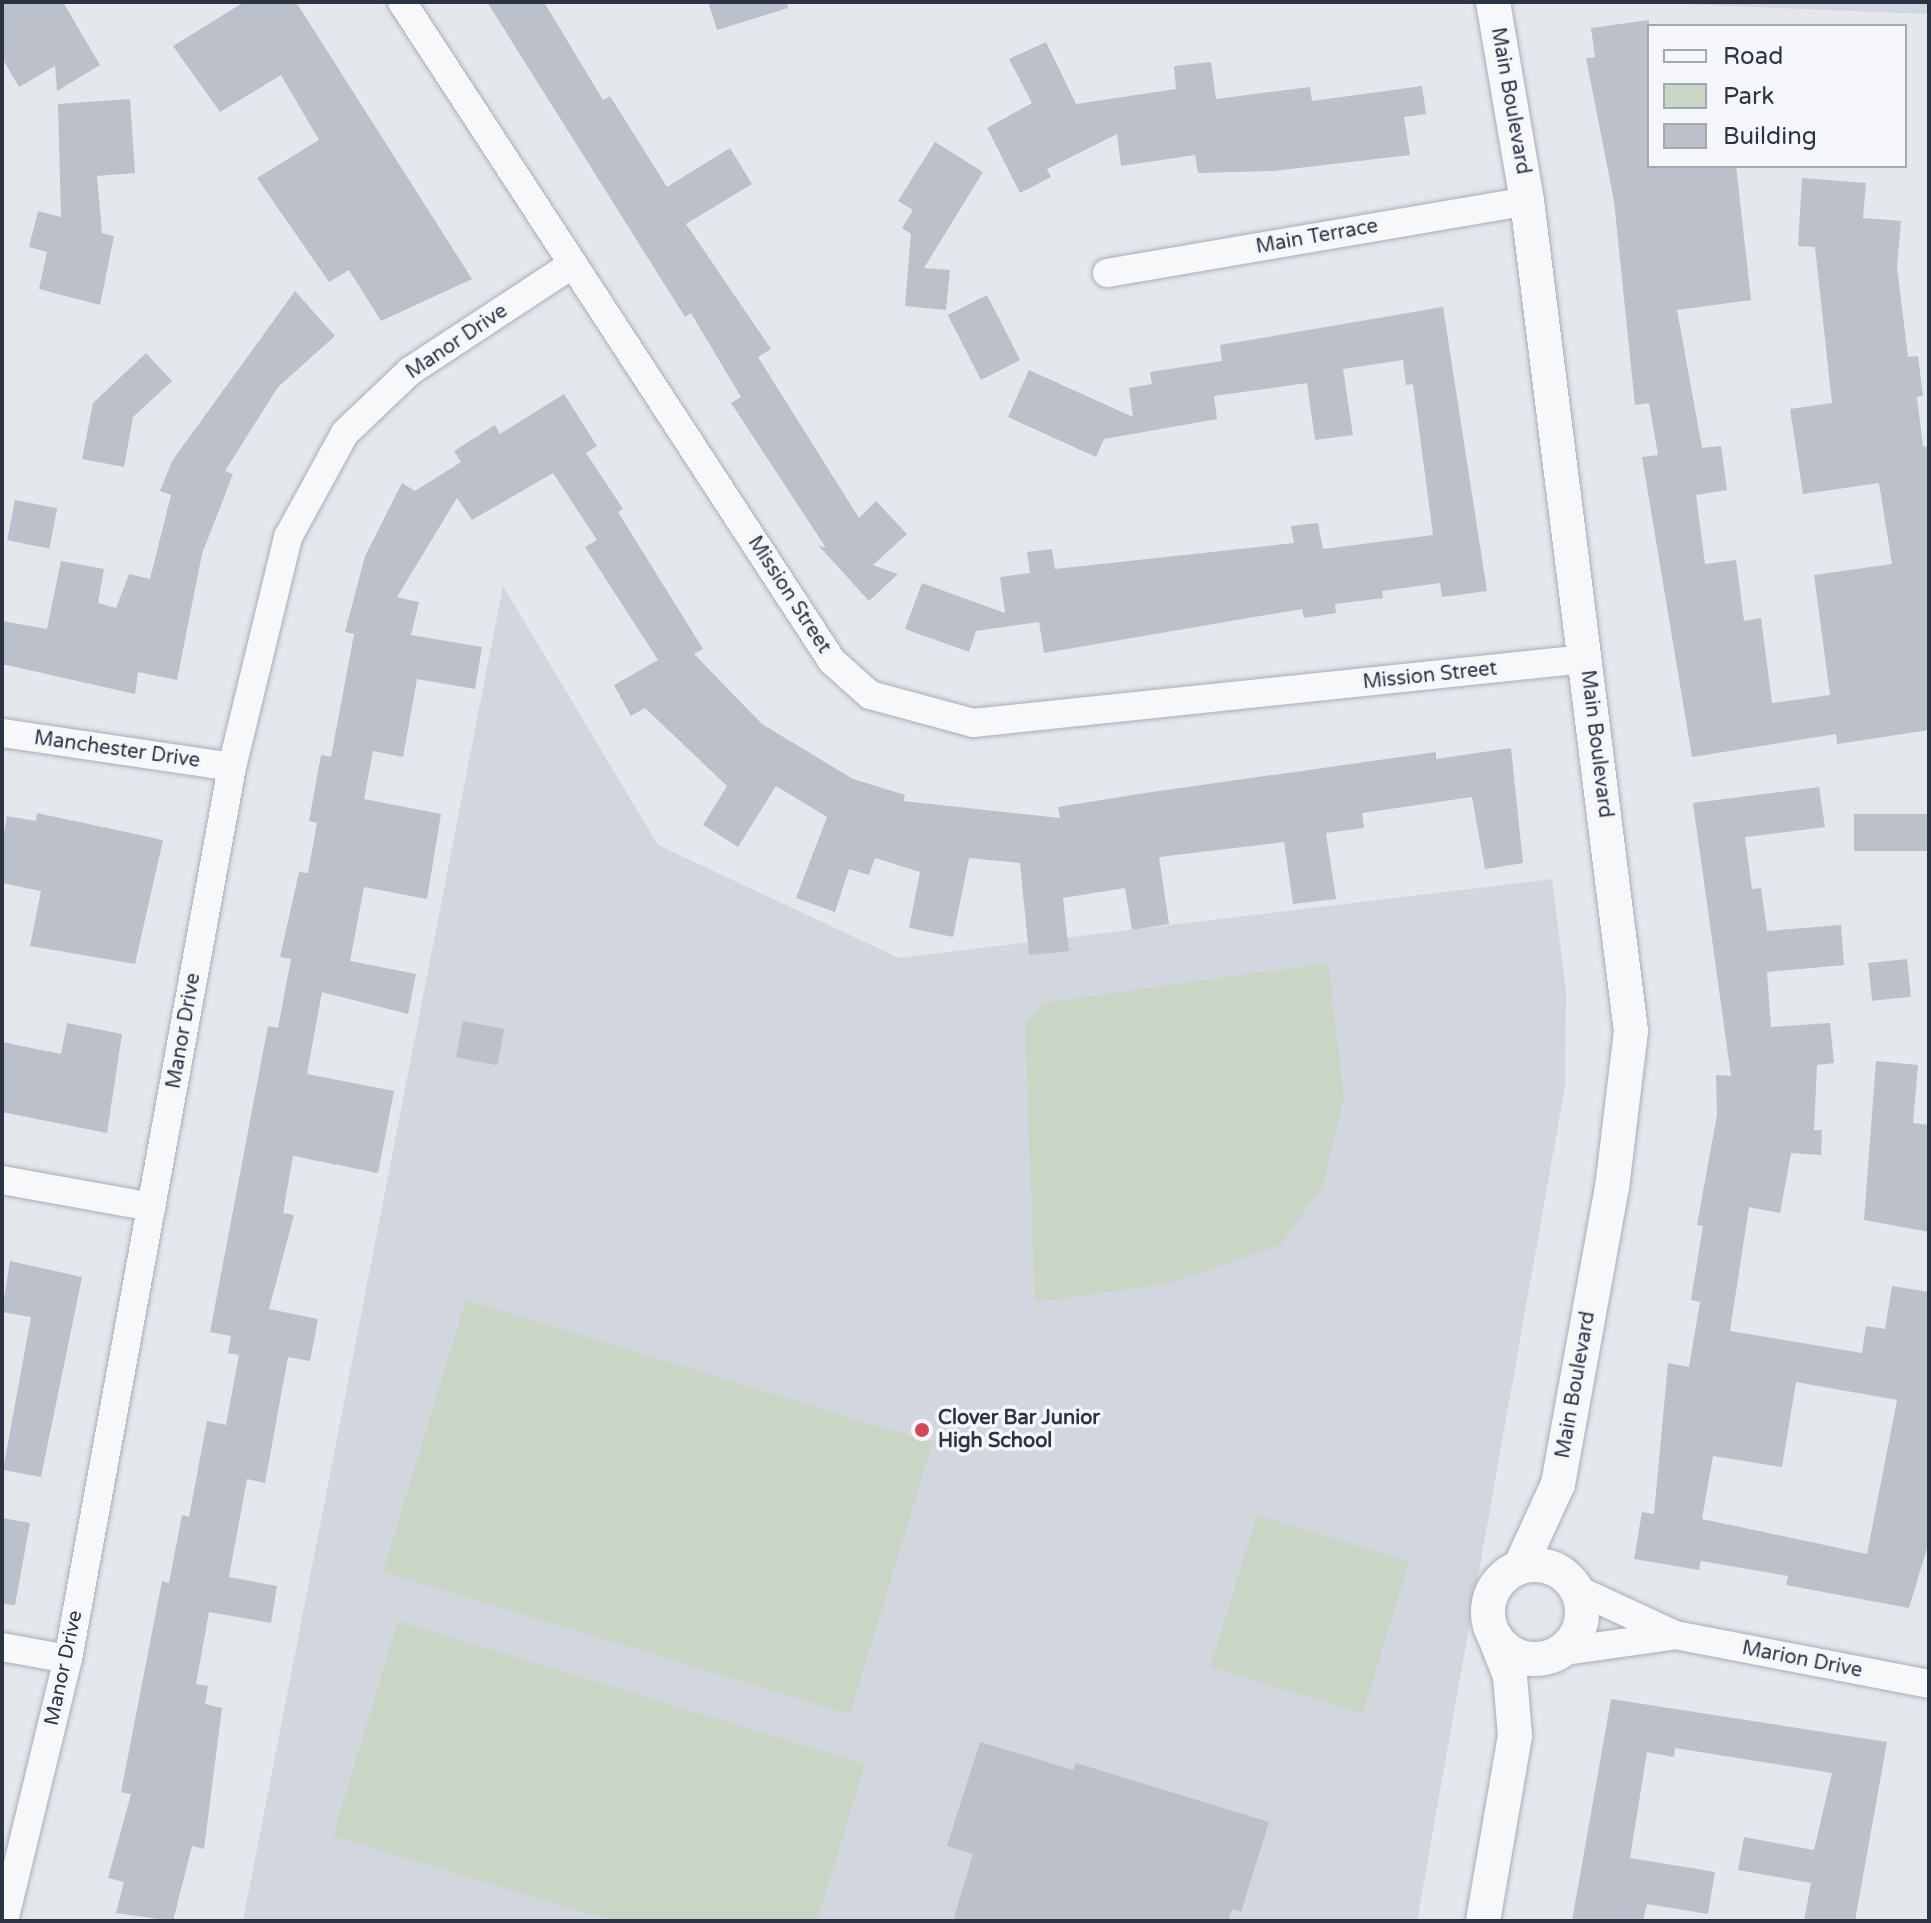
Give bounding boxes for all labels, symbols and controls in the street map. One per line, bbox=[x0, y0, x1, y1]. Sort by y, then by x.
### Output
legend bbox=[1647, 24, 1907, 168]
street label: Main Boulevard bbox=[1485, 26, 1535, 176]
text: Road bbox=[1723, 42, 1783, 71]
text: Park bbox=[1723, 82, 1774, 111]
text: Building bbox=[1723, 122, 1817, 151]
street label: Main Terrace bbox=[1254, 214, 1380, 260]
street label: Manor Drive bbox=[402, 299, 512, 385]
street label: Mission Street bbox=[742, 532, 836, 658]
street label: Mission Street bbox=[1362, 657, 1498, 695]
street label: Main Boulevard bbox=[1575, 669, 1617, 819]
street label: Manchester Drive bbox=[32, 726, 202, 774]
street label: Manor Drive bbox=[162, 971, 206, 1091]
street label: Main Boulevard bbox=[1551, 1310, 1601, 1460]
place label: Clover Bar Junior High School bbox=[938, 1406, 1100, 1453]
marker: Clover Bar Junior High School bbox=[913, 1421, 931, 1439]
street label: Manor Drive bbox=[40, 1608, 88, 1728]
street label: Marion Drive bbox=[1740, 1637, 1864, 1683]

